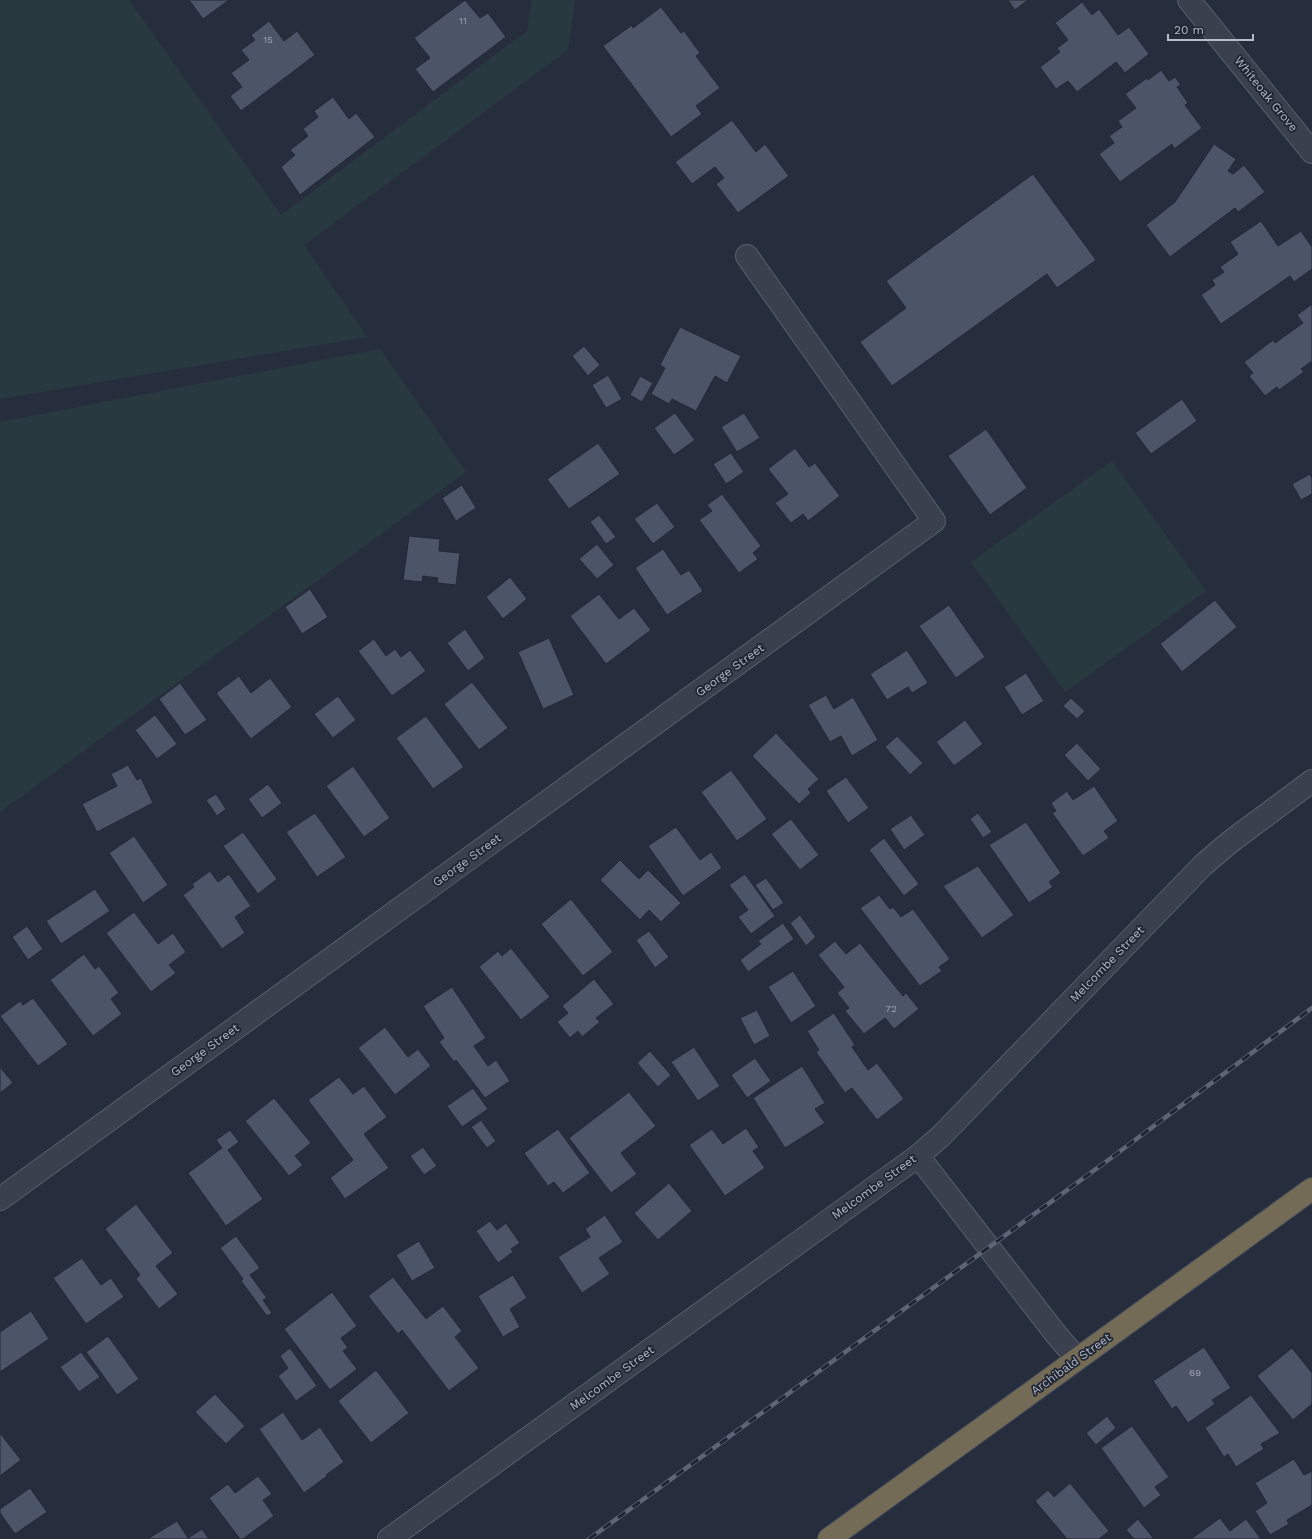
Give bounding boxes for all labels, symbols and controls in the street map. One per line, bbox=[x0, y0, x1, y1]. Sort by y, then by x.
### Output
house number: 11 bbox=[459, 15, 467, 26]
scale bar bbox=[1168, 16, 1253, 42]
text: 20 m bbox=[1174, 23, 1204, 37]
house number: 15 bbox=[263, 34, 273, 45]
street label: Whiteoak Grove bbox=[1231, 54, 1301, 134]
street label: George Street bbox=[693, 641, 767, 699]
street label: George Street bbox=[430, 831, 504, 889]
street label: Melcombe Street bbox=[1067, 923, 1147, 1005]
house number: 72 bbox=[885, 1003, 897, 1014]
street label: George Street bbox=[168, 1021, 242, 1079]
street label: Melcombe Street bbox=[829, 1152, 919, 1222]
street label: Archibald Street bbox=[1028, 1330, 1114, 1398]
street label: Melcombe Street bbox=[567, 1343, 657, 1413]
house number: 69 bbox=[1189, 1367, 1201, 1378]

